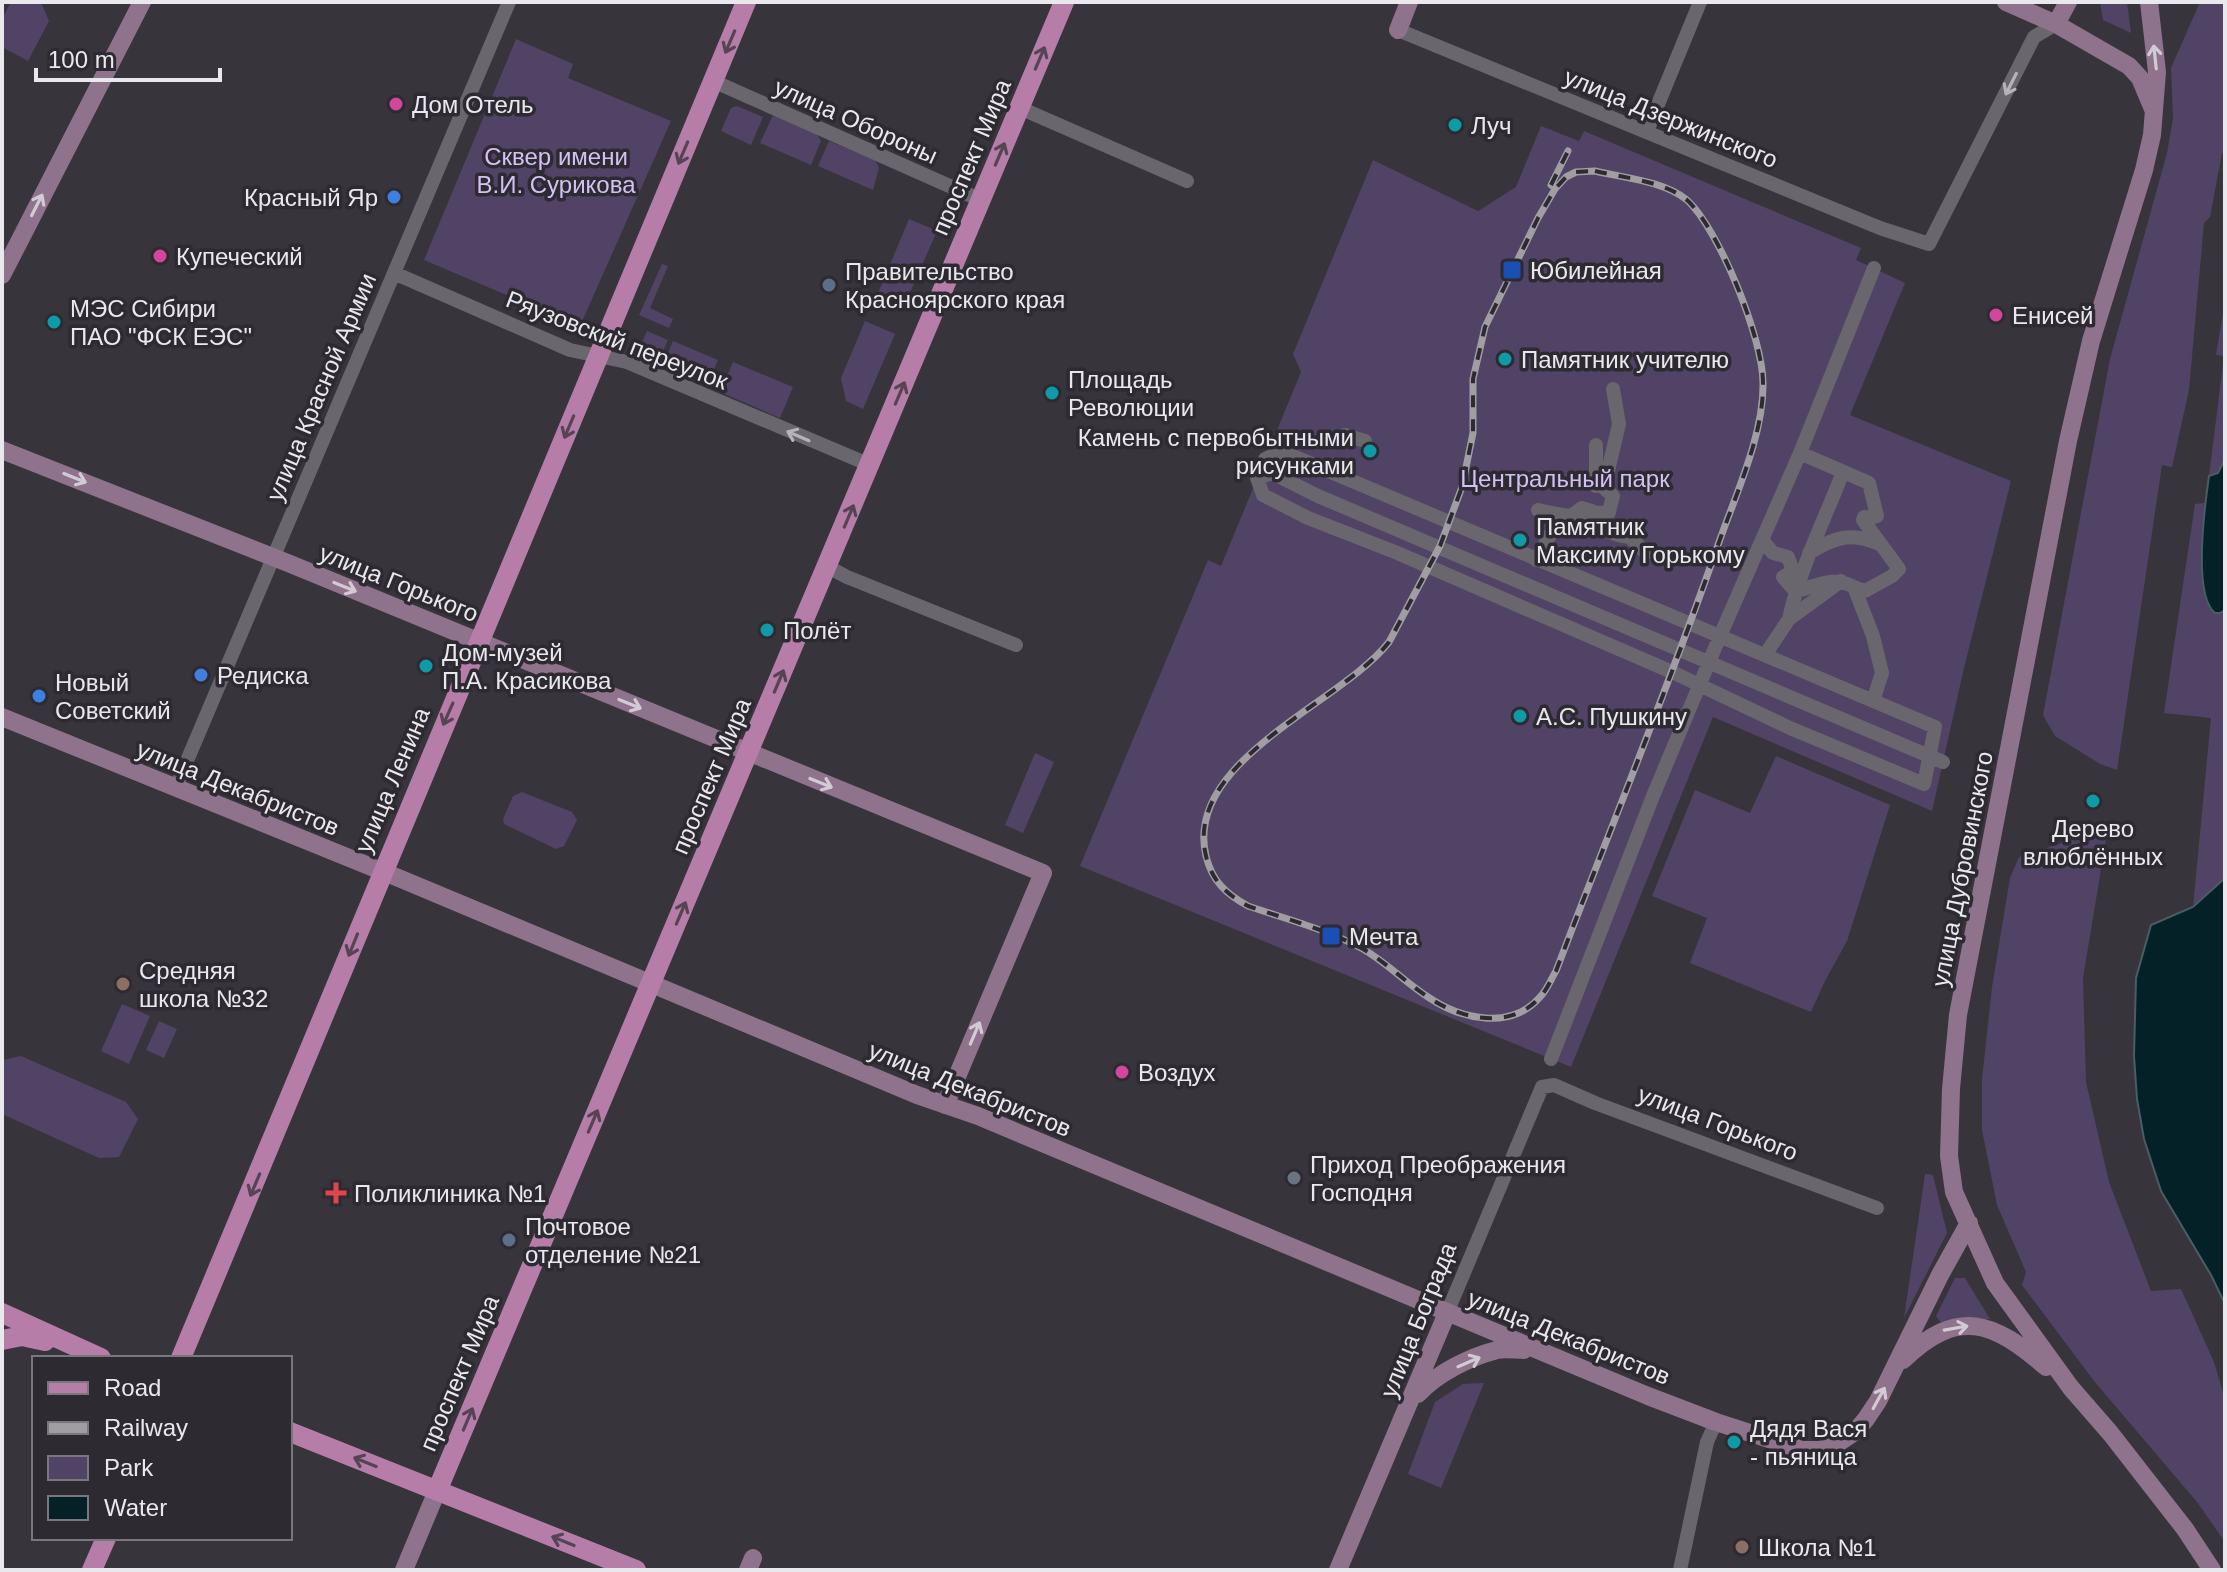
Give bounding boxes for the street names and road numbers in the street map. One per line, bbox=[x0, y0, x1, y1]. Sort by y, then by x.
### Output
street label: улица Дзержинского bbox=[1560, 63, 1782, 173]
street label: улица Обороны bbox=[770, 73, 942, 169]
street label: проспект Мира bbox=[926, 74, 1016, 239]
street label: улица Красной Армии bbox=[261, 269, 381, 505]
street label: Ряузовский переулок bbox=[502, 285, 732, 395]
street label: улица Горького bbox=[316, 539, 482, 627]
street label: проспект Мира bbox=[666, 693, 756, 858]
street label: улица Ленина bbox=[349, 703, 435, 857]
street label: улица Декабристов bbox=[133, 735, 343, 841]
street label: улица Дубровинского bbox=[1926, 749, 1998, 989]
street label: улица Декабристов bbox=[865, 1036, 1075, 1142]
street label: улица Горького bbox=[1634, 1080, 1802, 1166]
street label: улица Бограда bbox=[1375, 1238, 1462, 1401]
street label: улица Декабристов bbox=[1464, 1284, 1674, 1390]
street label: проспект Мира bbox=[414, 1290, 504, 1455]

